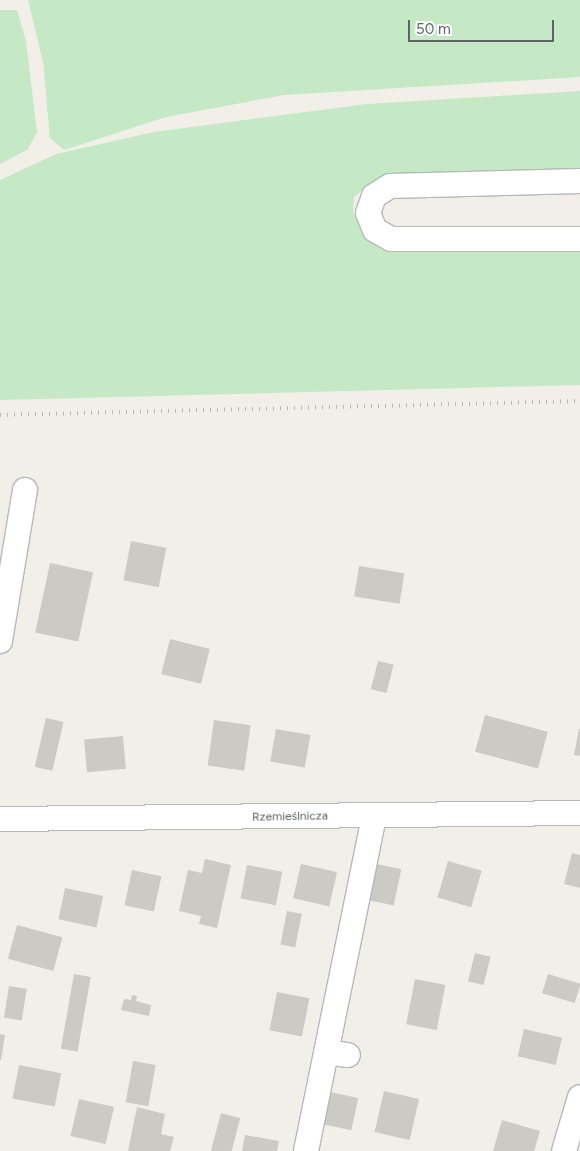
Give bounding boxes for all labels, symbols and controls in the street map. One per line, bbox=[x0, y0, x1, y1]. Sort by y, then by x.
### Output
scale bar bbox=[410, 10, 556, 42]
text: 50 m bbox=[416, 20, 451, 38]
street label: Rzemieślnicza bbox=[252, 809, 328, 825]

